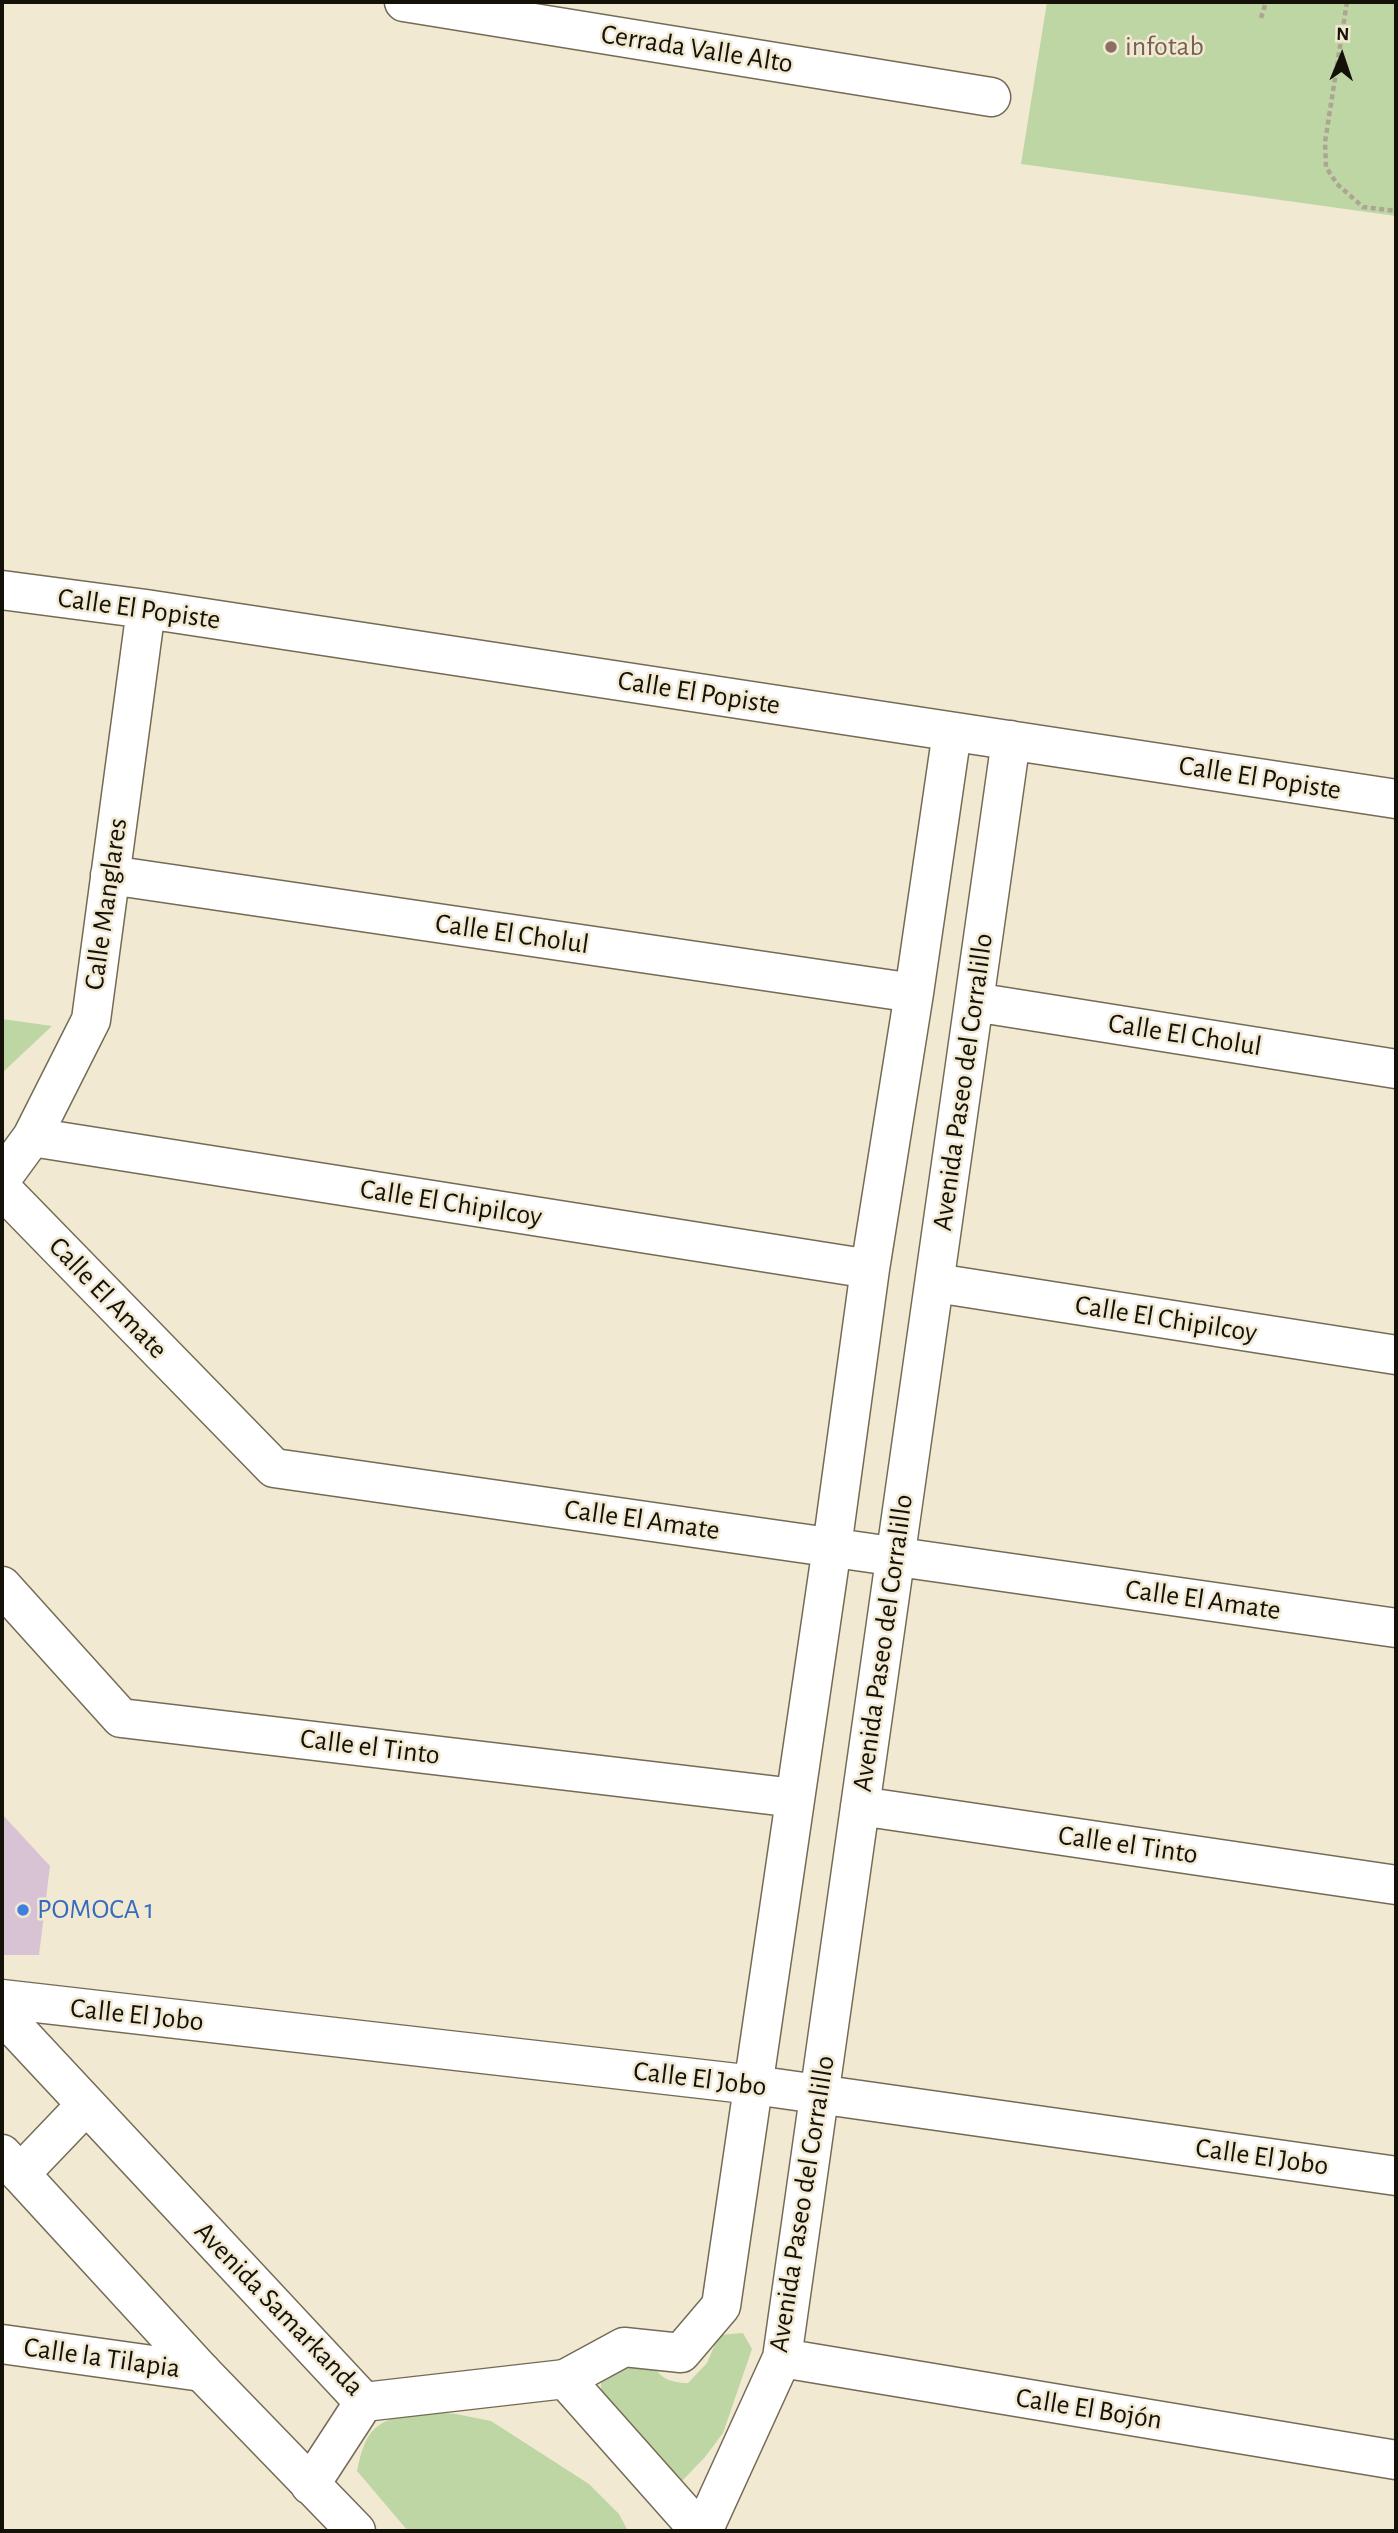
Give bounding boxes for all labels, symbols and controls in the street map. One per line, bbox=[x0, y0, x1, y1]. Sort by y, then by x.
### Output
street label: Cerrada Valle Alto bbox=[599, 17, 795, 81]
north arrow bbox=[1307, 21, 1377, 91]
text: N bbox=[1336, 25, 1350, 44]
place label: infotab bbox=[1125, 30, 1204, 64]
marker: infotab bbox=[1103, 39, 1119, 55]
street label: Calle El Popiste bbox=[56, 581, 222, 637]
street label: Calle El Popiste bbox=[615, 664, 783, 722]
street label: Calle El Popiste bbox=[1176, 749, 1344, 807]
street label: Calle Manglares bbox=[77, 816, 135, 992]
street label: Calle El Cholul bbox=[433, 907, 591, 961]
street label: Avenida Paseo del Corralillo bbox=[925, 931, 1001, 1233]
street label: Calle El Cholul bbox=[1106, 1006, 1264, 1064]
street label: Calle El Chipilcoy bbox=[358, 1172, 544, 1234]
street label: Calle El Amate bbox=[42, 1230, 174, 1366]
street label: Calle El Chipilcoy bbox=[1073, 1288, 1259, 1350]
street label: Calle El Amate bbox=[562, 1492, 722, 1548]
street label: Avenida Paseo del Corralillo bbox=[845, 1492, 921, 1794]
street label: Calle El Amate bbox=[1123, 1572, 1283, 1628]
street label: Calle el Tinto bbox=[298, 1722, 442, 1772]
street label: Calle el Tinto bbox=[1056, 1819, 1200, 1871]
place label: POMOCA 1 bbox=[37, 1893, 154, 1927]
marker: POMOCA 1 bbox=[15, 1902, 31, 1918]
street label: Calle El Jobo bbox=[69, 1991, 205, 2039]
street label: Avenida Paseo del Corralillo bbox=[762, 2053, 842, 2355]
street label: Calle El Jobo bbox=[632, 2054, 768, 2104]
street label: Calle El Jobo bbox=[1193, 2131, 1331, 2183]
street label: Avenida Samarkanda bbox=[187, 2215, 371, 2403]
street label: Calle la Tilapia bbox=[22, 2330, 182, 2386]
street label: Calle El Bojón bbox=[1013, 2381, 1165, 2437]

